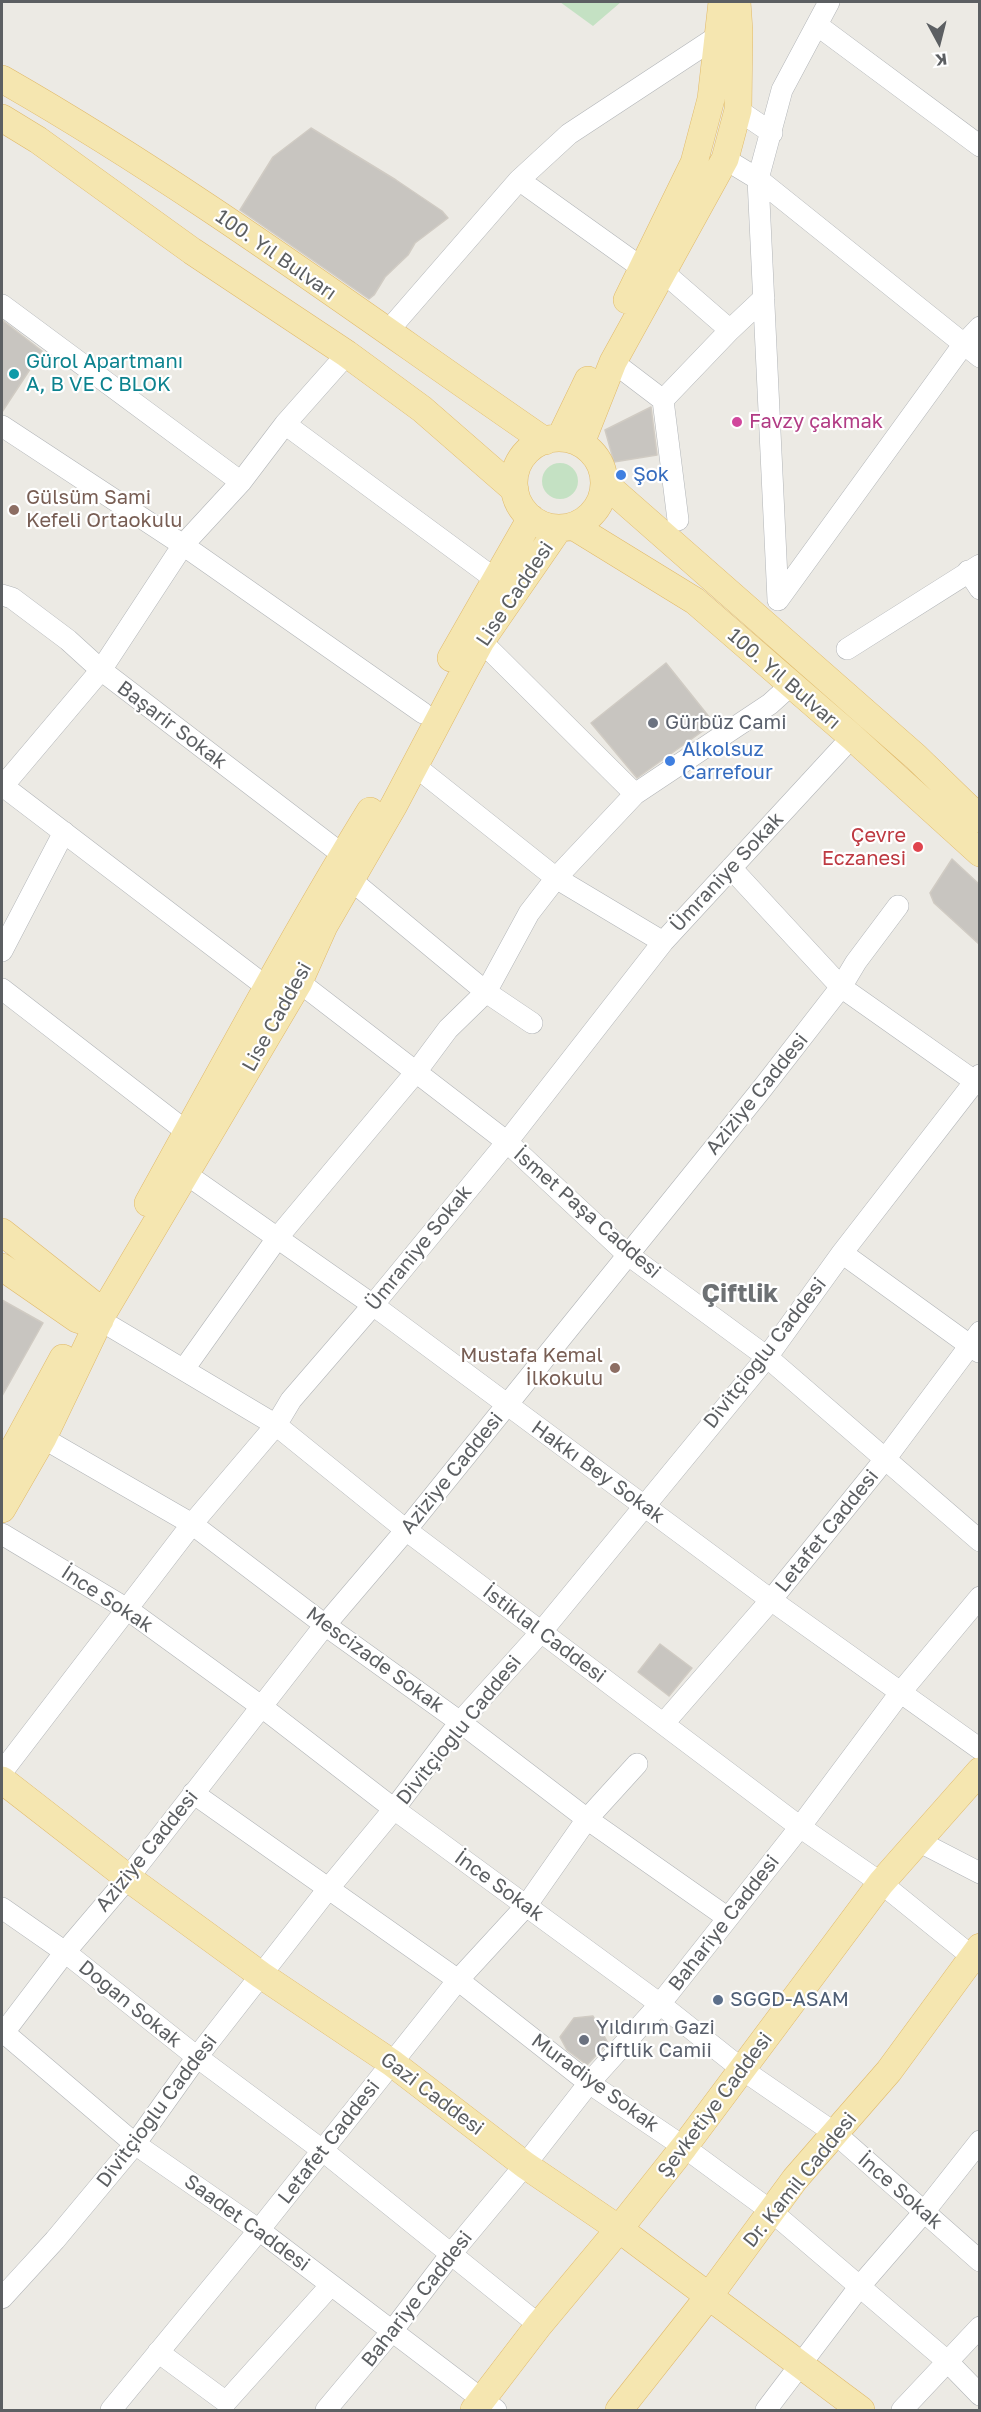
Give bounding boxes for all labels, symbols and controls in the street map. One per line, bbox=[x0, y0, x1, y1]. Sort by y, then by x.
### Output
north arrow bbox=[909, 12, 969, 72]
text: K bbox=[934, 49, 948, 70]
street label: 100. Yıl Bulvarı bbox=[211, 205, 341, 305]
place label: Gürol Apartmanı A, B VE C BLOK bbox=[26, 350, 183, 397]
marker: Gürol Apartmanı A, B VE C BLOK bbox=[7, 367, 21, 381]
place label: Favzy çakmak bbox=[749, 410, 883, 434]
marker: Favzy çakmak bbox=[730, 415, 744, 429]
place label: Şok bbox=[633, 463, 669, 487]
marker: Şok bbox=[614, 468, 628, 482]
place label: Gülsüm Sami Kefeli Ortaokulu bbox=[26, 486, 182, 533]
marker: Gülsüm Sami Kefeli Ortaokulu bbox=[7, 503, 21, 517]
street label: Lise Caddesi bbox=[471, 537, 559, 651]
street label: 100. Yıl Bulvarı bbox=[723, 623, 845, 735]
street label: Başarir Sokak bbox=[112, 676, 232, 774]
place label: Gürbüz Cami bbox=[665, 711, 787, 735]
marker: Gürbüz Cami bbox=[646, 716, 660, 730]
place label: Alkolsuz Carrefour bbox=[682, 738, 773, 785]
marker: Alkolsuz Carrefour bbox=[663, 754, 677, 768]
street label: Ümraniye Sokak bbox=[665, 807, 789, 937]
place label: Çevre Eczanesi bbox=[822, 824, 906, 871]
marker: Çevre Eczanesi bbox=[911, 840, 925, 854]
street label: Lise Caddesi bbox=[237, 958, 317, 1076]
street label: Aziziye Caddesi bbox=[701, 1028, 813, 1160]
street label: İsmet Paşa Caddesi bbox=[508, 1142, 666, 1284]
street label: Ümraniye Sokak bbox=[361, 1180, 477, 1316]
street label: Divitçioğlu Caddesi bbox=[699, 1273, 831, 1433]
district label: Çiftlik bbox=[702, 1278, 778, 1310]
place label: Mustafa Kemal İlkokulu bbox=[460, 1344, 603, 1391]
marker: Mustafa Kemal İlkokulu bbox=[608, 1361, 622, 1375]
street label: Aziziye Caddesi bbox=[396, 1407, 508, 1539]
street label: Hakkı Bey Sokak bbox=[527, 1416, 669, 1528]
street label: Letafet Caddesi bbox=[770, 1465, 884, 1597]
street label: İnce Sokak bbox=[57, 1560, 157, 1638]
street label: İstiklal Caddesi bbox=[478, 1580, 610, 1688]
street label: Mescizade Sokak bbox=[301, 1602, 449, 1718]
street label: Divitçioğlu Caddesi bbox=[391, 1651, 527, 1809]
street label: Aziziye Caddesi bbox=[91, 1785, 203, 1917]
street label: İnce Sokak bbox=[450, 1846, 548, 1926]
street label: Bahariye Caddesi bbox=[663, 1850, 785, 1996]
street label: Doğan Sokak bbox=[74, 1955, 186, 2053]
place label: SGGD-ASAM bbox=[730, 1988, 849, 2012]
marker: SGGD-ASAM bbox=[711, 1993, 725, 2007]
place label: Yıldırım Gazi Çiftlik Camii bbox=[596, 2016, 715, 2063]
street label: Şevketiye Caddesi bbox=[653, 2028, 777, 2182]
street label: Muradiye Sokak bbox=[527, 2029, 663, 2137]
street label: Divitçioğlu Caddesi bbox=[92, 2030, 222, 2192]
marker: Yıldırım Gazi Çiftlik Camii bbox=[577, 2033, 591, 2047]
street label: Gazi Caddesi bbox=[376, 2047, 488, 2141]
street label: Letafet Caddesi bbox=[273, 2075, 385, 2209]
street label: Dr. Kamil Caddesi bbox=[738, 2108, 862, 2252]
street label: İnce Sokak bbox=[853, 2148, 947, 2234]
street label: Saadet Caddesi bbox=[180, 2169, 314, 2277]
street label: Bahariye Caddesi bbox=[356, 2226, 478, 2372]

